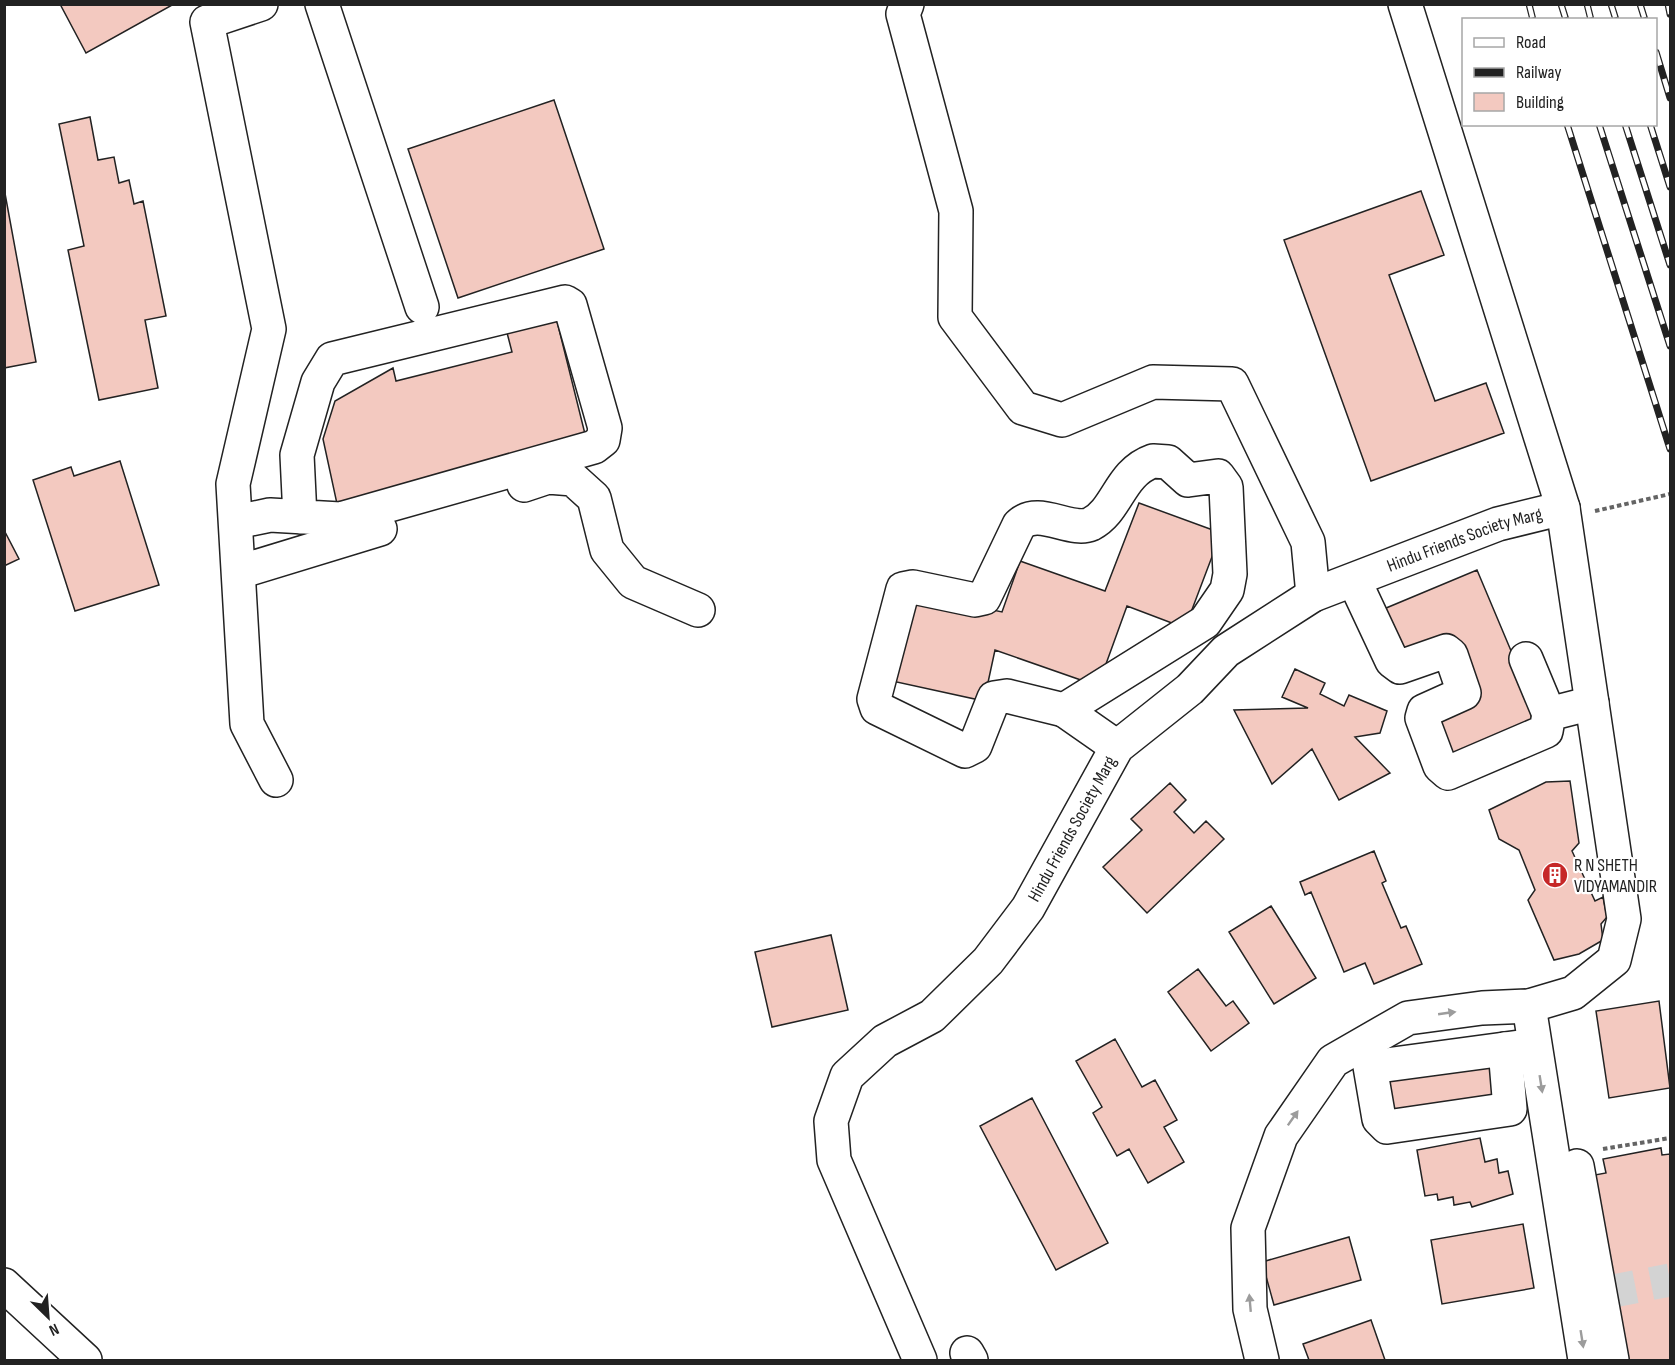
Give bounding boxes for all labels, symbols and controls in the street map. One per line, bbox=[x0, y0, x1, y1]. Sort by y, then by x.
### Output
legend bbox=[1462, 18, 1657, 126]
text: Road bbox=[1516, 32, 1546, 53]
text: Railway bbox=[1516, 62, 1561, 83]
text: Building bbox=[1516, 92, 1564, 113]
street label: Hindu Friends Society Marg bbox=[1384, 503, 1544, 576]
street label: Hindu Friends Society Marg bbox=[1023, 752, 1121, 905]
place label: R N SHETH VIDYAMANDIR bbox=[1574, 855, 1657, 897]
building icon: R N SHETH VIDYAMANDIR bbox=[1540, 860, 1570, 890]
one-way arrow bbox=[1437, 1008, 1456, 1017]
one-way arrow bbox=[1537, 1075, 1546, 1094]
one-way arrow bbox=[1287, 1111, 1299, 1127]
north arrow bbox=[18, 1287, 78, 1347]
one-way arrow bbox=[1245, 1294, 1255, 1313]
text: N bbox=[46, 1319, 62, 1340]
one-way arrow bbox=[1577, 1330, 1586, 1349]

